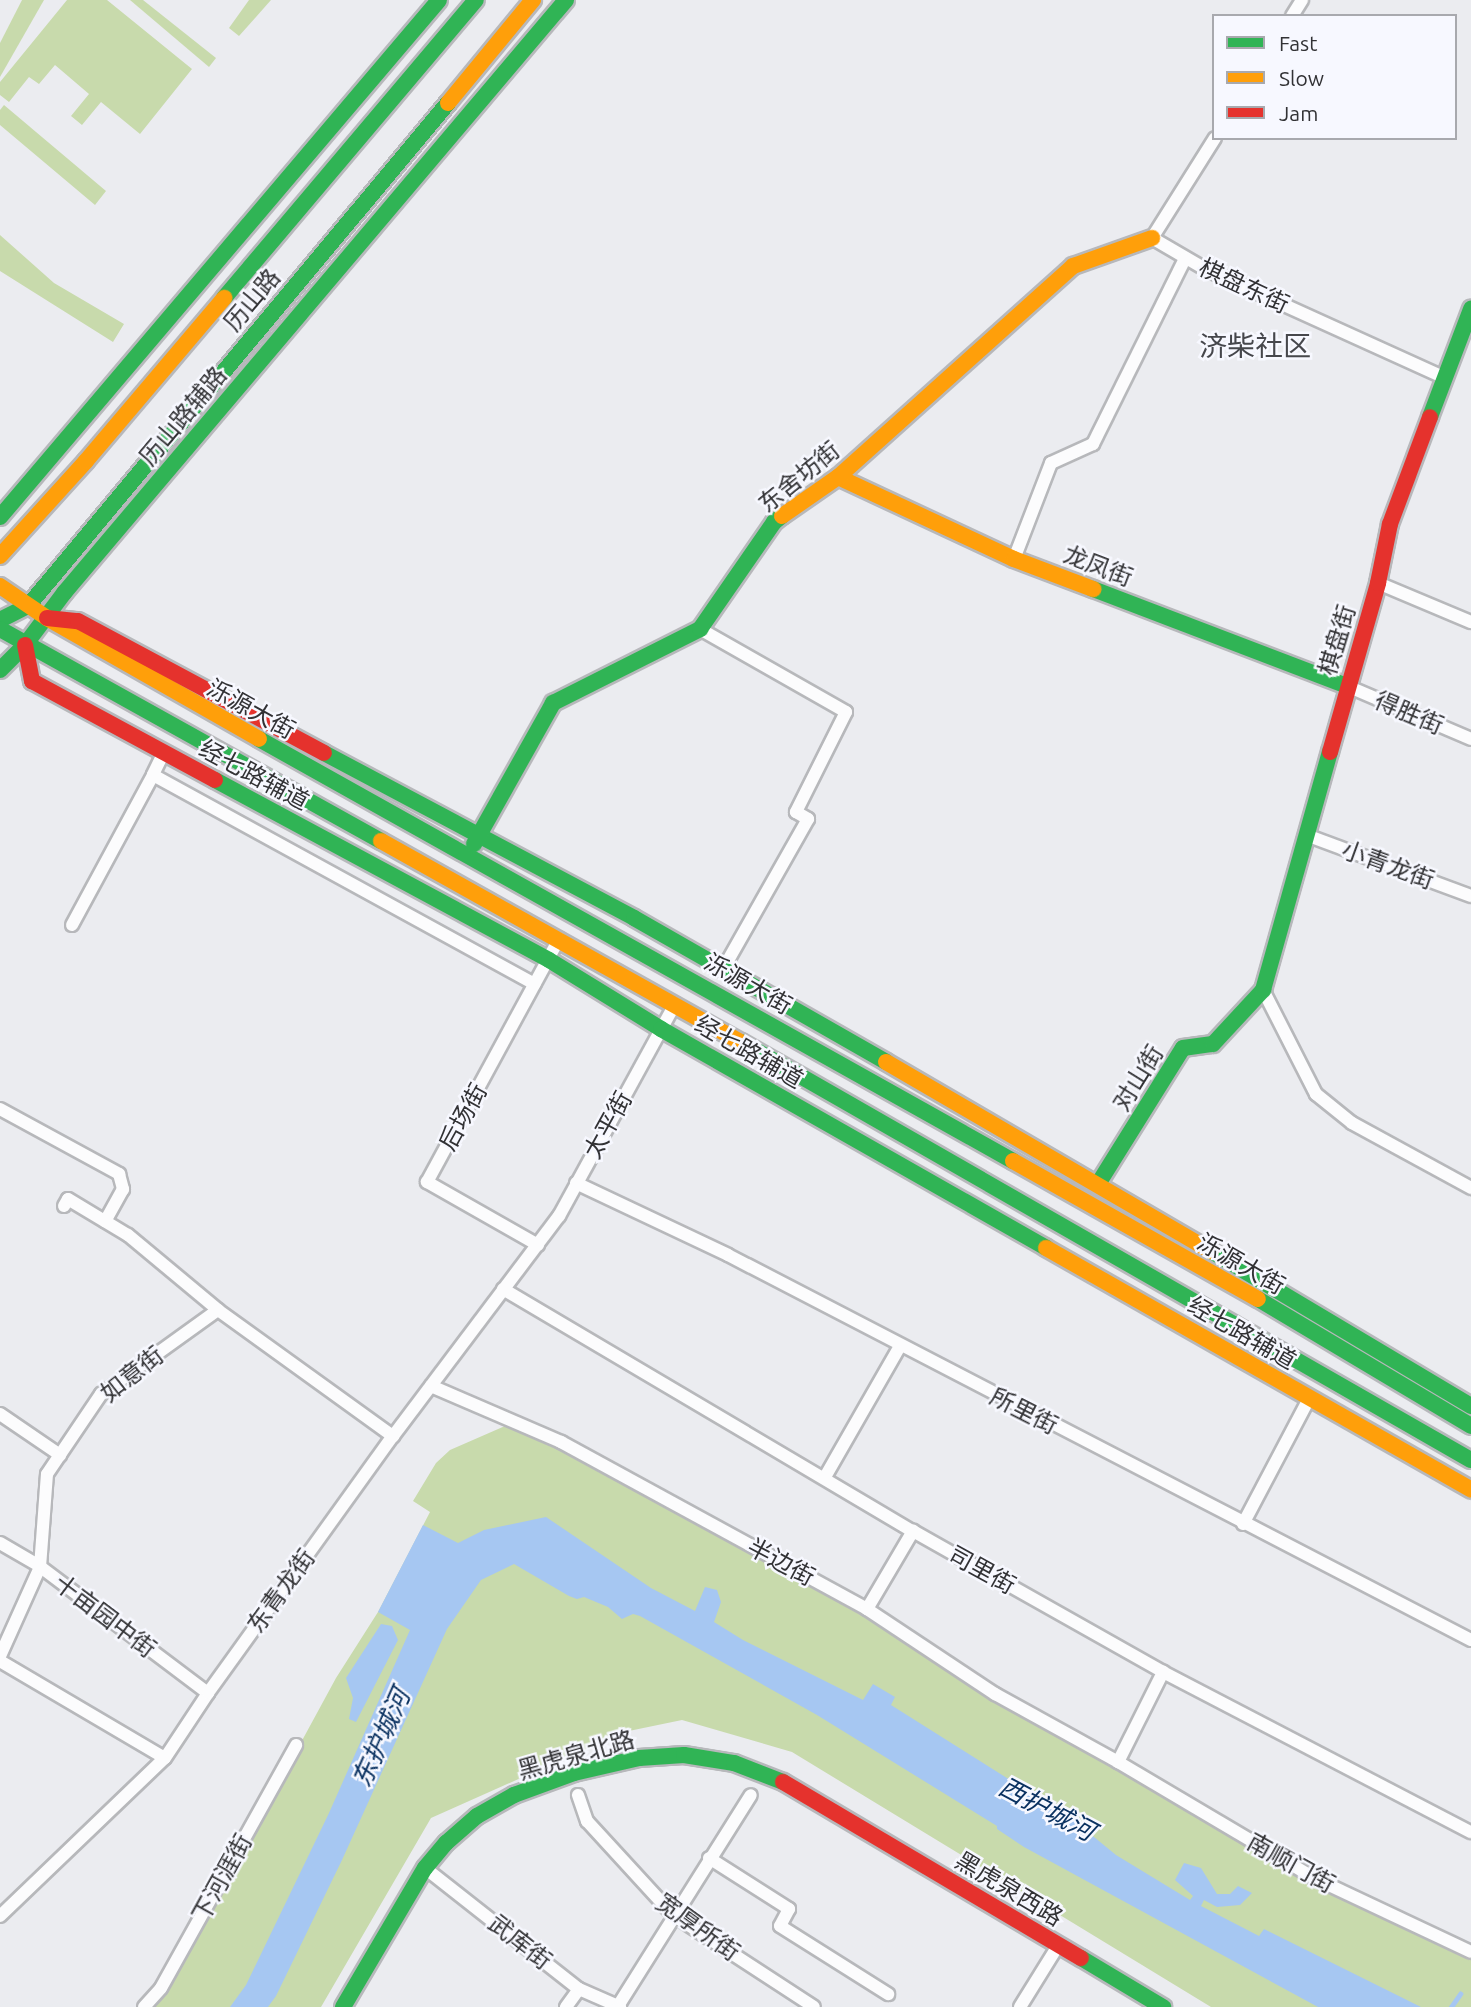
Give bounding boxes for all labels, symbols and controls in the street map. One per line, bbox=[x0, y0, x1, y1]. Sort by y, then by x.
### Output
legend bbox=[1212, 14, 1457, 140]
text: Fast bbox=[1279, 31, 1317, 55]
text: Slow bbox=[1279, 66, 1324, 90]
text: Jam bbox=[1279, 101, 1318, 125]
street label: 棋盘东街 bbox=[1194, 253, 1294, 319]
street label: 历山路 bbox=[218, 263, 286, 337]
district label: 济柴社区 bbox=[1199, 329, 1311, 363]
street label: 历山路辅路 bbox=[133, 361, 233, 471]
street label: 东舍坊街 bbox=[753, 436, 845, 518]
street label: 龙凤街 bbox=[1059, 540, 1137, 592]
street label: 棋盘街 bbox=[1313, 601, 1361, 679]
street label: 泺源大街 bbox=[202, 673, 300, 745]
street label: 得胜街 bbox=[1370, 686, 1448, 740]
street label: 经七路辅道 bbox=[194, 734, 314, 816]
street label: 小青龙街 bbox=[1338, 835, 1438, 895]
street label: 泺源大街 bbox=[699, 948, 797, 1020]
street label: 经七路辅道 bbox=[690, 1010, 808, 1094]
street label: 对山街 bbox=[1107, 1040, 1169, 1116]
street label: 后场街 bbox=[433, 1079, 493, 1155]
street label: 太平街 bbox=[578, 1087, 638, 1163]
street label: 泺源大街 bbox=[1192, 1228, 1290, 1300]
street label: 经七路辅道 bbox=[1183, 1291, 1301, 1375]
street label: 如意街 bbox=[95, 1340, 169, 1408]
street label: 所里街 bbox=[985, 1382, 1063, 1440]
street label: 半边街 bbox=[742, 1532, 820, 1592]
street label: 司里街 bbox=[944, 1540, 1020, 1600]
street label: 东青龙街 bbox=[241, 1544, 321, 1638]
street label: 十亩园中街 bbox=[48, 1568, 162, 1664]
water label: 东护城河 bbox=[346, 1684, 416, 1792]
street label: 黑虎泉北路 bbox=[514, 1725, 638, 1785]
water label: 西护城河 bbox=[994, 1771, 1100, 1847]
street label: 南顺门街 bbox=[1242, 1827, 1340, 1899]
street label: 下河涯街 bbox=[186, 1829, 258, 1927]
street label: 黑虎泉西路 bbox=[950, 1846, 1068, 1932]
street label: 宽厚所街 bbox=[651, 1887, 745, 1967]
street label: 武库街 bbox=[483, 1908, 557, 1976]

